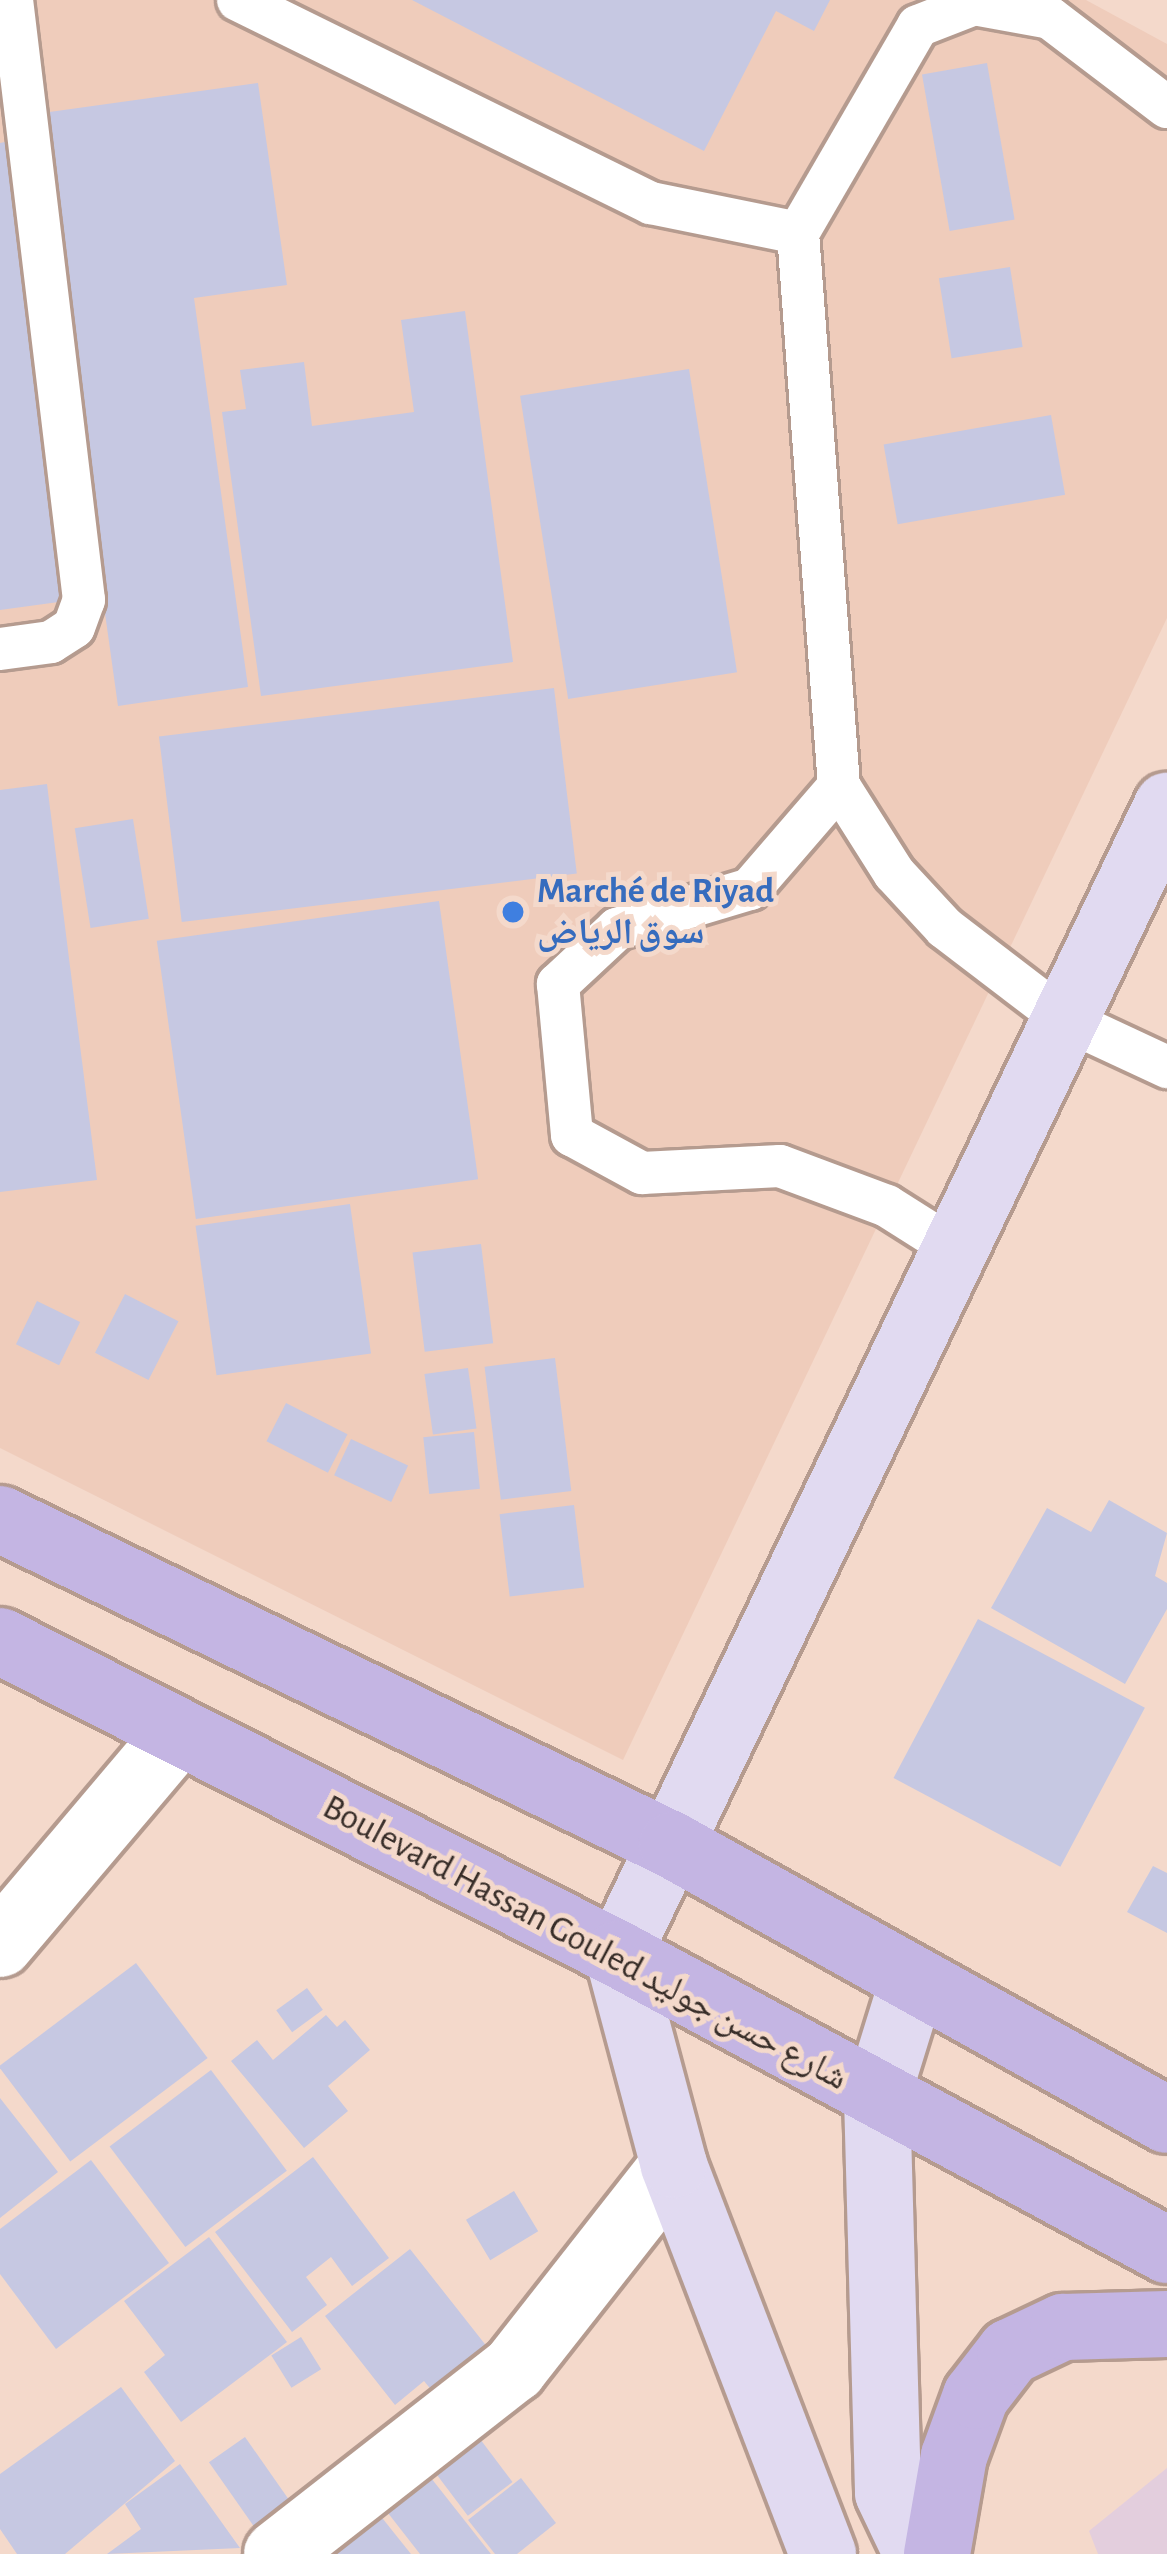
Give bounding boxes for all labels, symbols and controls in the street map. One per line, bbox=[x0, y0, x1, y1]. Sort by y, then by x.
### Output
place label: Marché de Riyad سوق الرياض bbox=[537, 869, 774, 954]
marker: Marché de Riyad سوق الرياض bbox=[500, 899, 526, 925]
street label: Boulevard Hassan Gouled شارع حسن جوليد bbox=[315, 1786, 855, 2100]

